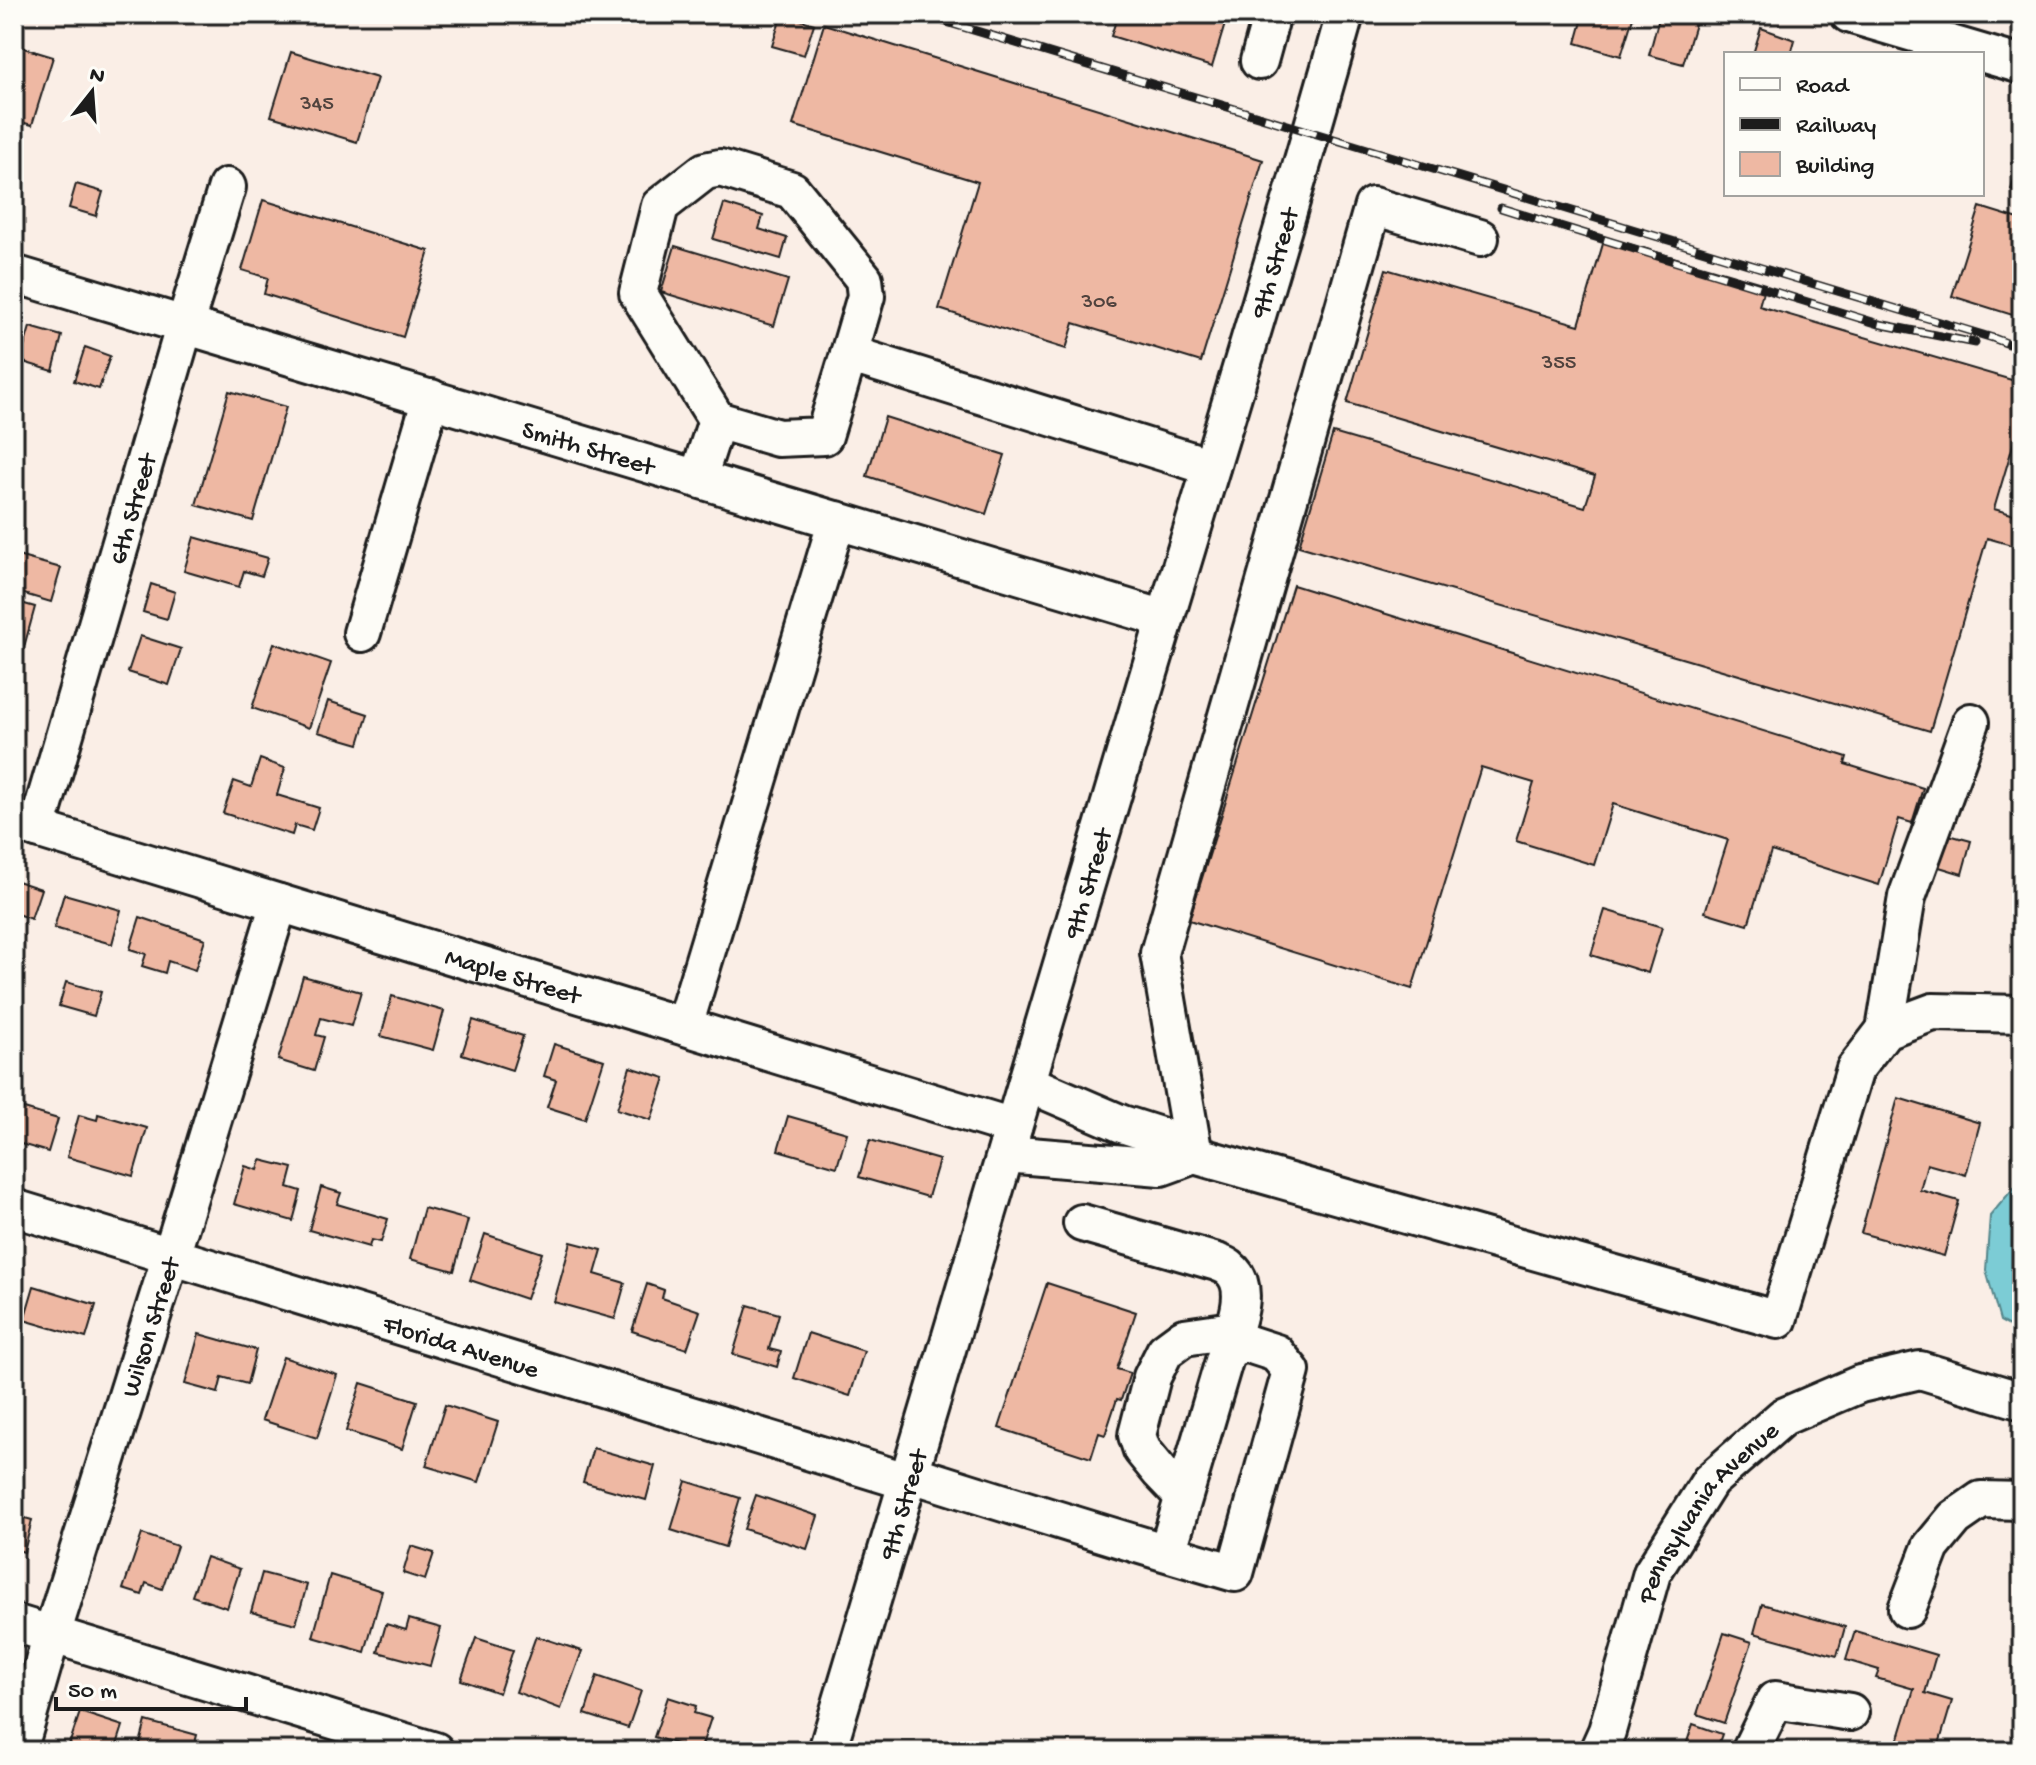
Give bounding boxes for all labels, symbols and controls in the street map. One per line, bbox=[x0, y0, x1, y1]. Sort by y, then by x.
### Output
north arrow bbox=[52, 52, 132, 132]
legend bbox=[1724, 52, 1984, 196]
text: N bbox=[86, 62, 107, 91]
text: Road bbox=[1796, 73, 1850, 102]
house number: 345 bbox=[299, 92, 334, 118]
text: Railway bbox=[1796, 113, 1876, 142]
text: Building bbox=[1795, 153, 1874, 182]
street label: 9th Street bbox=[1246, 203, 1309, 323]
house number: 306 bbox=[1080, 290, 1117, 316]
house number: 355 bbox=[1541, 351, 1576, 377]
street label: Smith Street bbox=[518, 416, 659, 486]
street label: 6th Street bbox=[104, 449, 167, 568]
street label: 9th Street bbox=[1059, 823, 1122, 944]
street label: Maple Street bbox=[440, 943, 586, 1015]
street label: Wilson Street bbox=[117, 1252, 190, 1402]
street label: Florida Avenue bbox=[377, 1311, 542, 1388]
street label: Pennsylvania Avenue bbox=[1633, 1417, 1787, 1608]
street label: 9th Street bbox=[875, 1444, 938, 1565]
scale bar bbox=[56, 1661, 246, 1711]
text: 50 m bbox=[68, 1678, 117, 1707]

